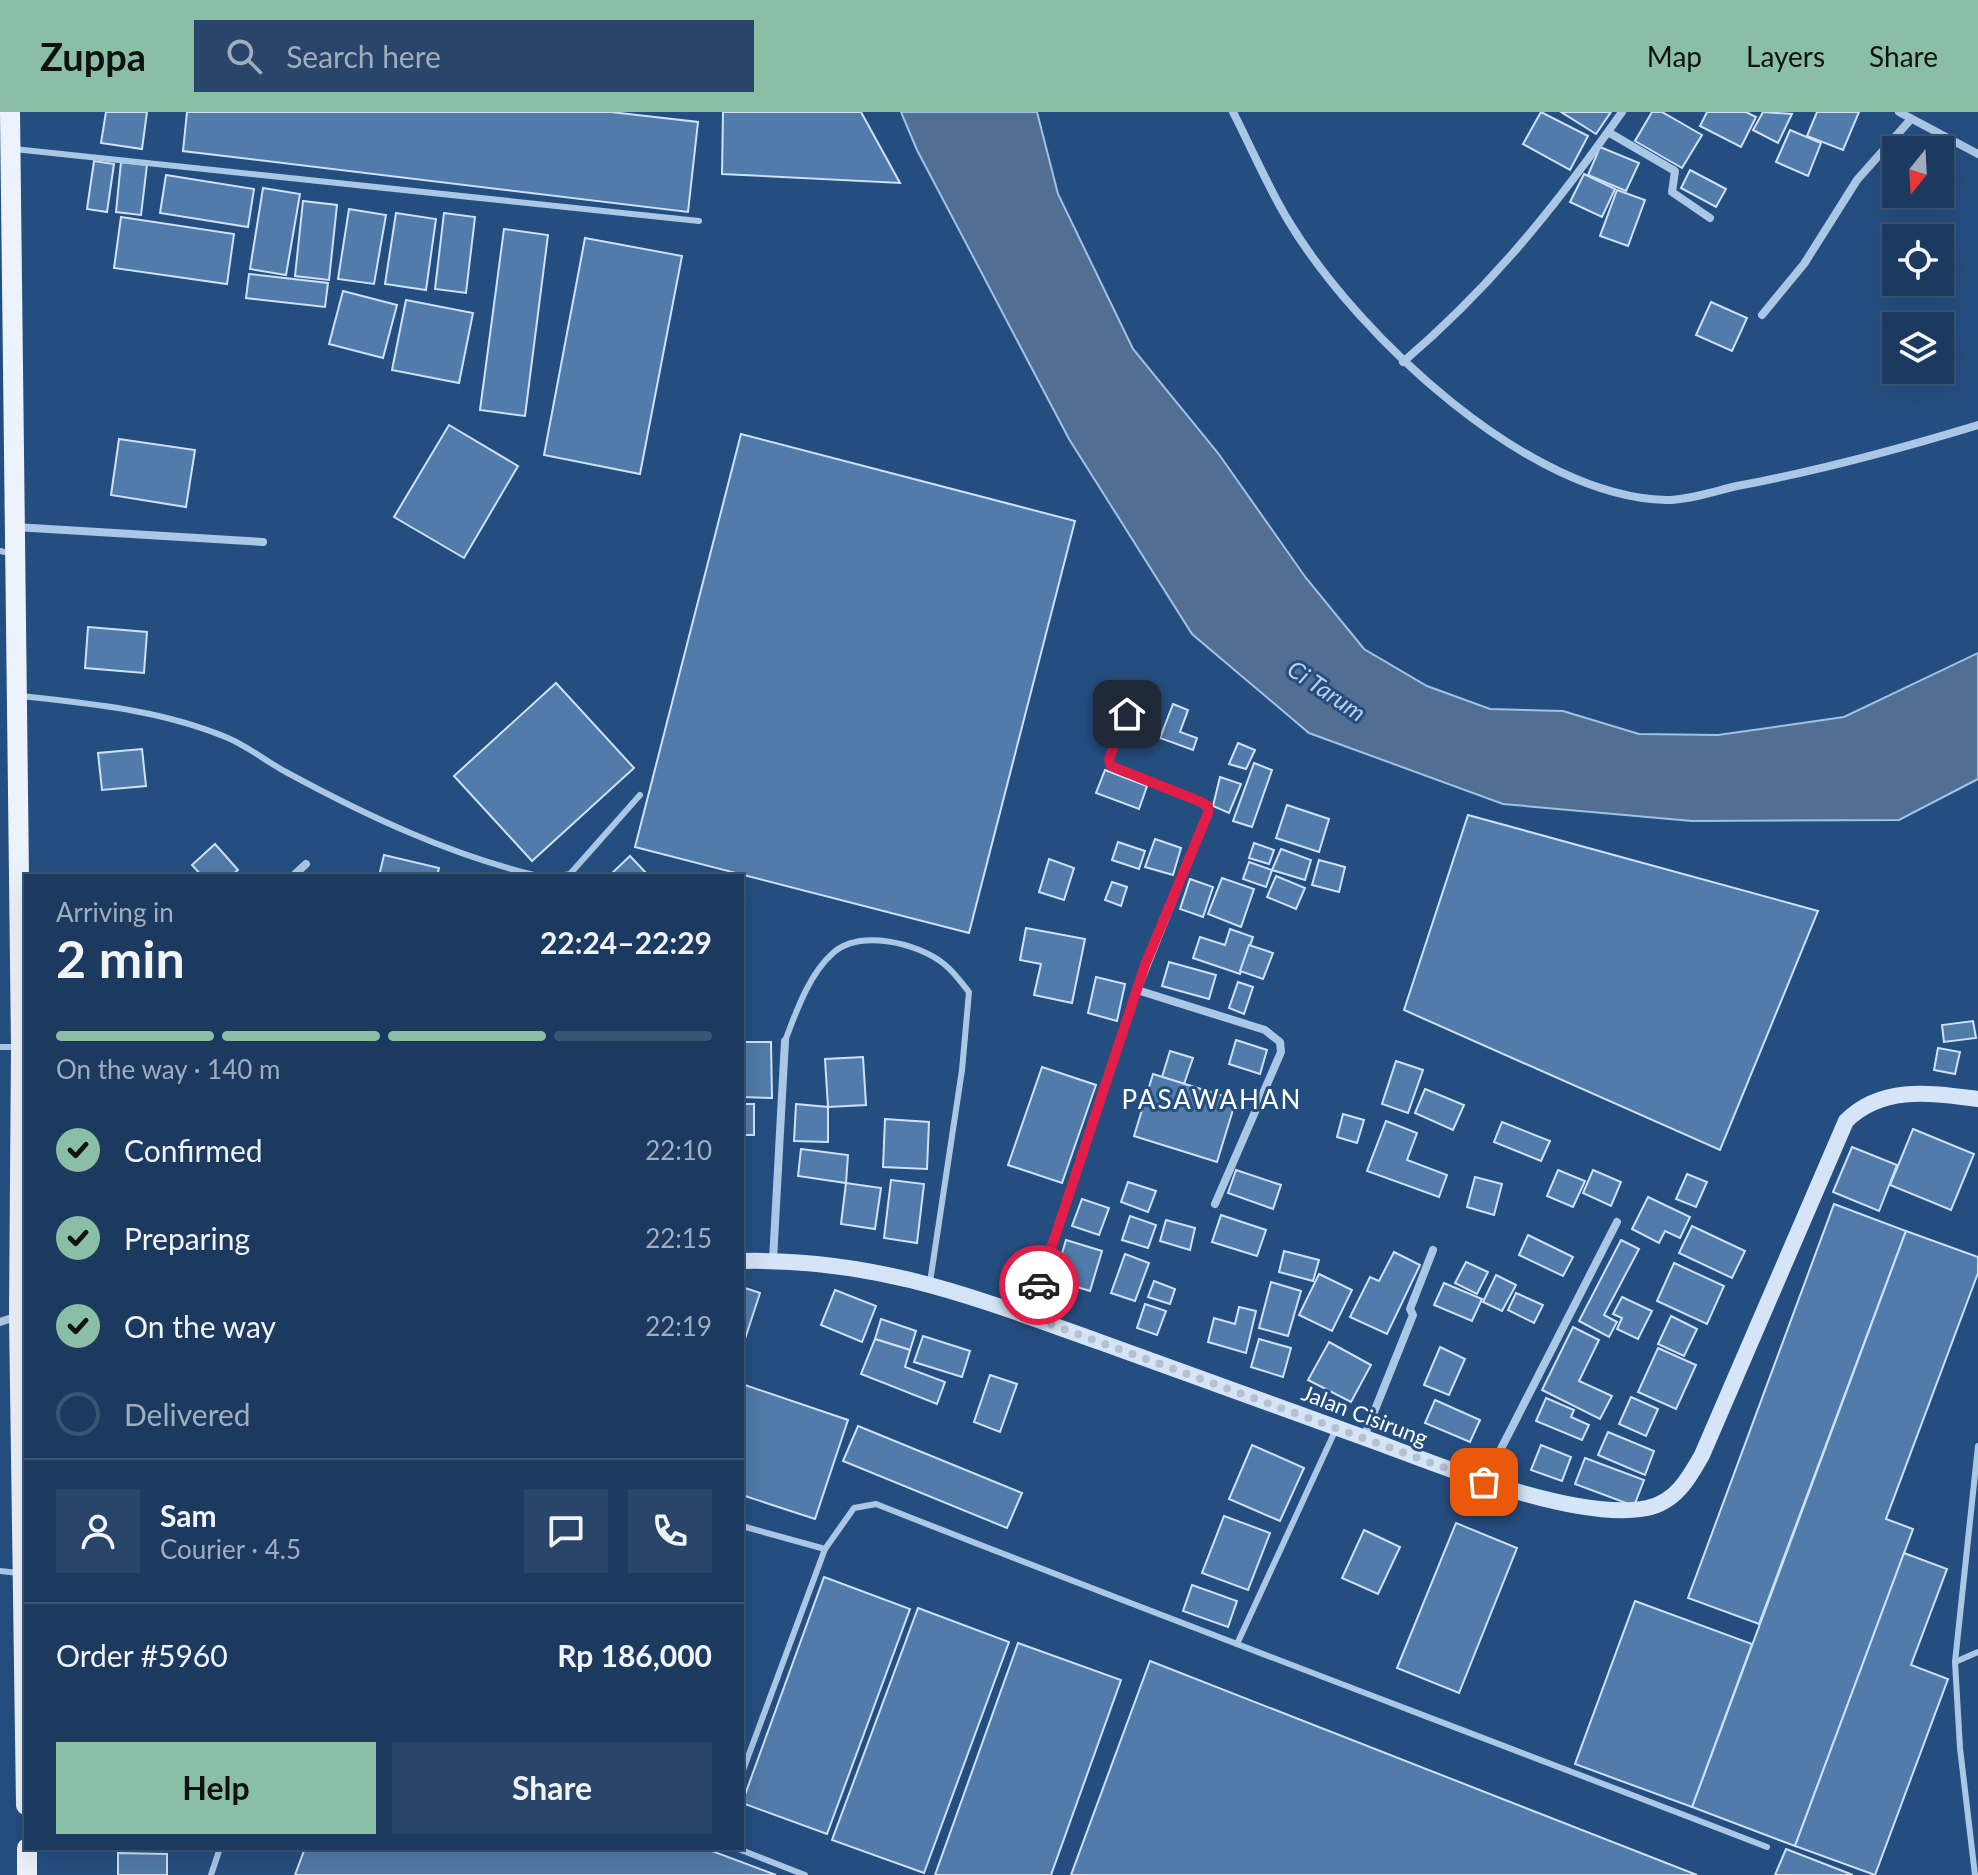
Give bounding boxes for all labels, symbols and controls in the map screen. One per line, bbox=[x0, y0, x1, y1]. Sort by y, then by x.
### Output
search box bbox=[194, 20, 754, 92]
text: Zuppa bbox=[40, 33, 146, 79]
icon: search bbox=[222, 34, 266, 78]
text: Search here bbox=[286, 38, 441, 74]
text: Map bbox=[1647, 39, 1702, 73]
text: Layers bbox=[1746, 39, 1825, 73]
text: Share bbox=[1869, 39, 1938, 73]
north arrow bbox=[1882, 136, 1954, 208]
map controls bbox=[1882, 136, 1954, 384]
button: locate bbox=[1882, 224, 1954, 296]
button: layers bbox=[1882, 312, 1954, 384]
water label: Ci Tarum bbox=[1282, 653, 1372, 727]
pin bbox=[1093, 680, 1161, 748]
icon: home bbox=[1105, 692, 1149, 736]
text: Arriving in bbox=[56, 896, 174, 928]
text: 22:24–22:29 bbox=[540, 924, 712, 960]
text: 2 min bbox=[56, 927, 185, 989]
text: On the way · 140 m bbox=[56, 1053, 280, 1085]
district label: PASAWAHAN bbox=[1122, 1083, 1302, 1115]
icon: check bbox=[56, 1128, 100, 1172]
text: Confirmed bbox=[124, 1132, 263, 1168]
text: 22:10 bbox=[645, 1134, 712, 1166]
icon: check bbox=[56, 1216, 100, 1260]
text: Preparing bbox=[124, 1220, 250, 1256]
text: 22:15 bbox=[645, 1222, 712, 1254]
courier bbox=[999, 1245, 1079, 1325]
icon: car bbox=[1017, 1263, 1061, 1307]
icon: check bbox=[56, 1304, 100, 1348]
text: On the way bbox=[124, 1308, 276, 1344]
text: 22:19 bbox=[645, 1310, 712, 1342]
street label: Jalan Cisirung bbox=[1298, 1379, 1432, 1451]
text: Delivered bbox=[124, 1396, 251, 1432]
pin bbox=[1450, 1448, 1518, 1516]
icon: bag bbox=[1462, 1460, 1506, 1504]
button: person bbox=[56, 1489, 140, 1573]
button: chat bbox=[524, 1489, 608, 1573]
button: phone bbox=[628, 1489, 712, 1573]
text: Sam bbox=[160, 1497, 217, 1533]
text: Courier · 4.5 bbox=[160, 1533, 301, 1565]
text: Order #5960 bbox=[56, 1637, 228, 1673]
text: Rp 186,000 bbox=[557, 1637, 712, 1673]
button: Help bbox=[56, 1742, 376, 1834]
button: Share bbox=[392, 1742, 712, 1834]

